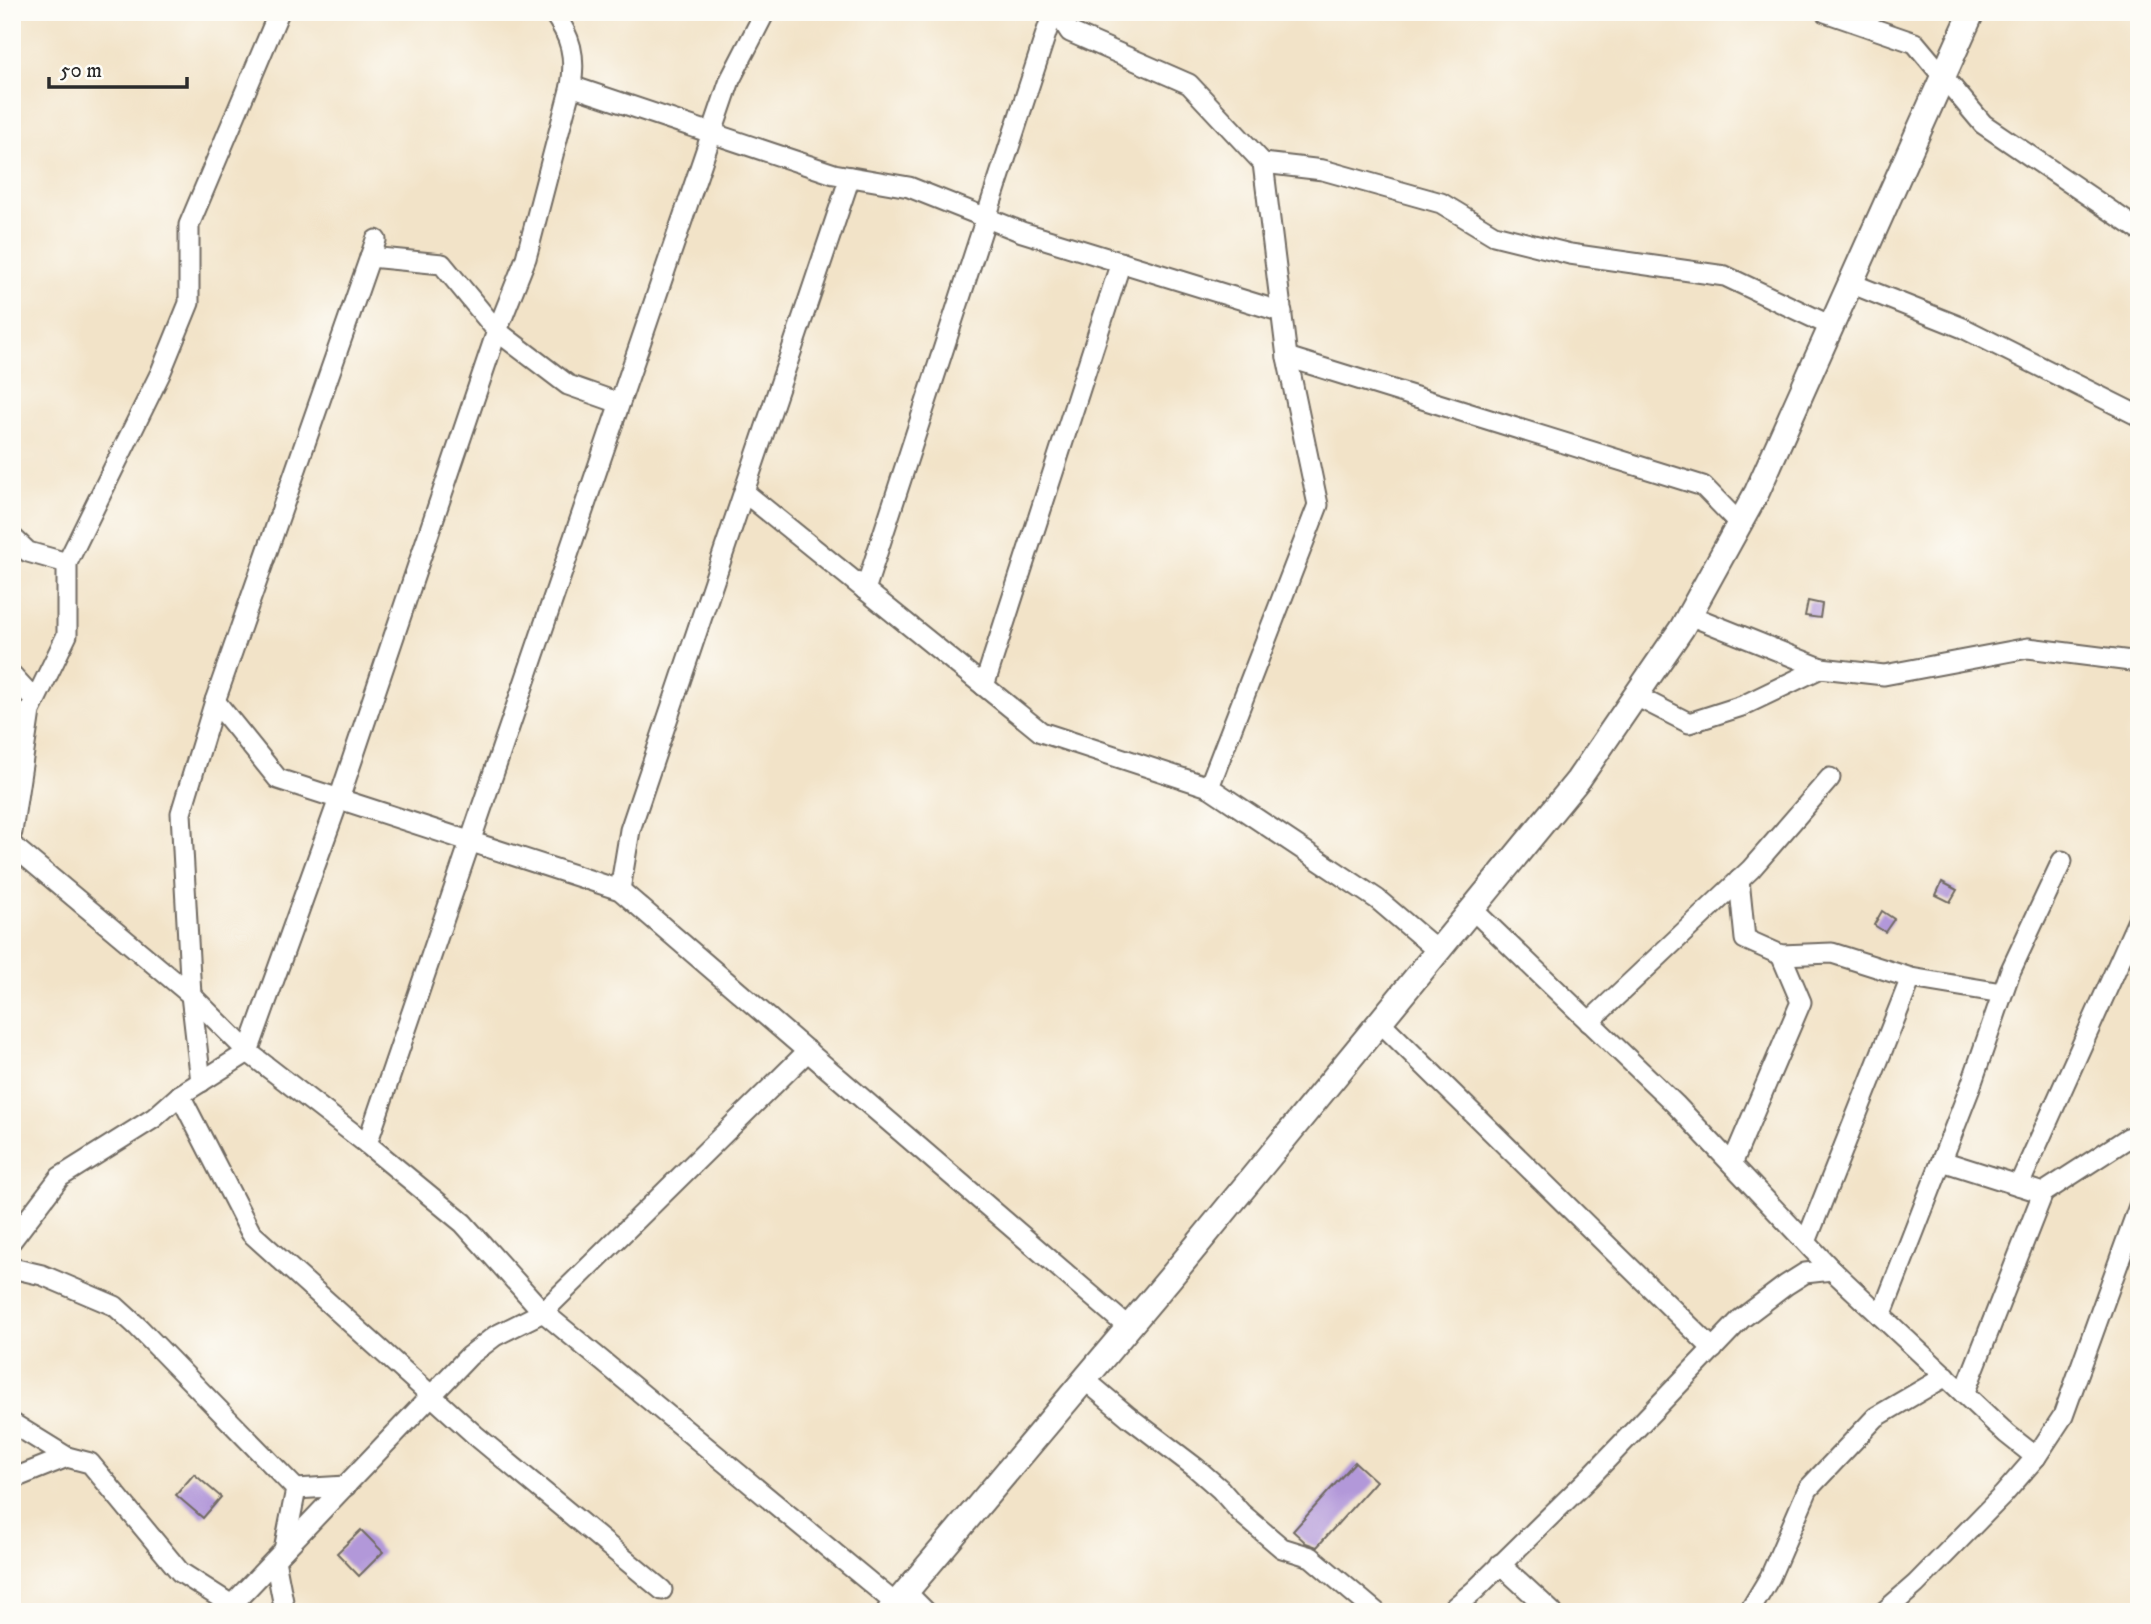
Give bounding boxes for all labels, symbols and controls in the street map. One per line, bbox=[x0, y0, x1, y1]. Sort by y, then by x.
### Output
scale bar bbox=[49, 46, 187, 90]
text: 50 m bbox=[60, 58, 102, 84]

